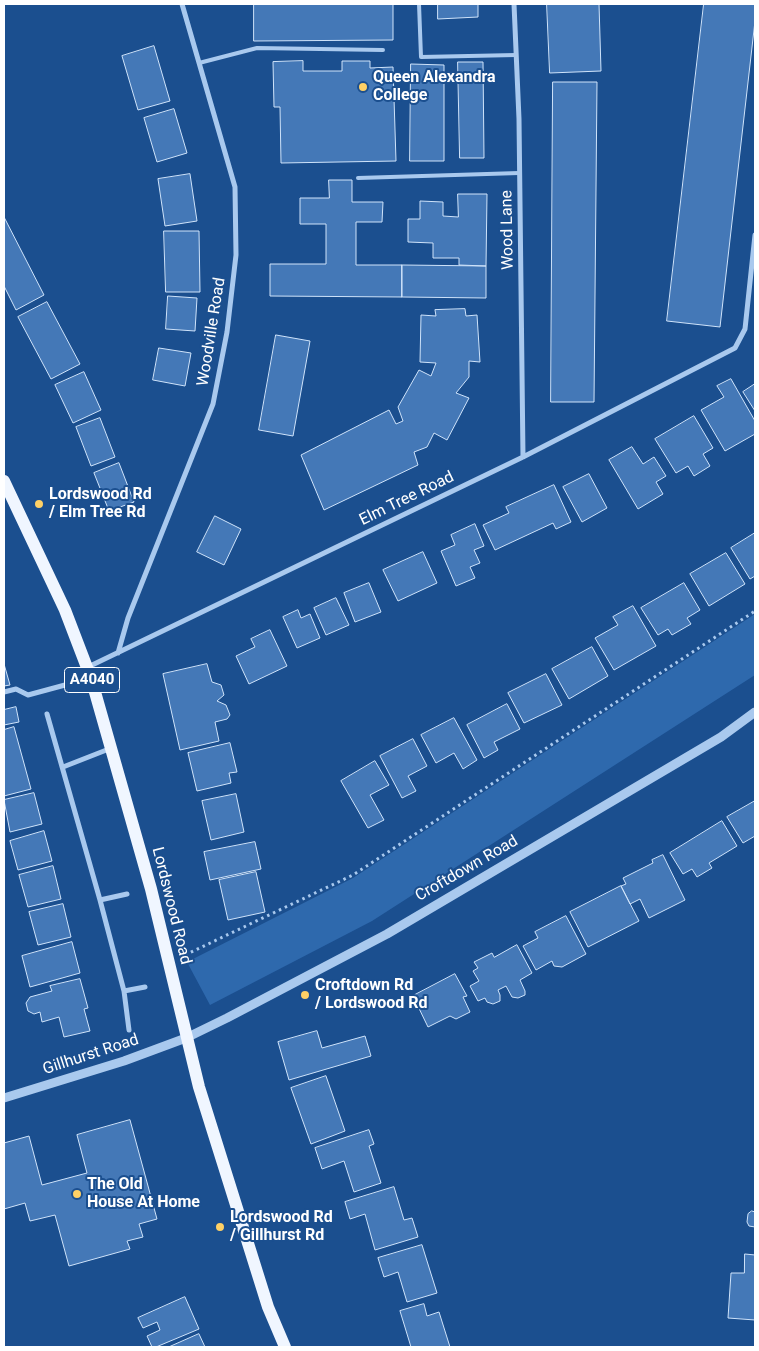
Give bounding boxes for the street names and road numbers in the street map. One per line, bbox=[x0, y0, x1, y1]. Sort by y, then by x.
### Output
street label: Wood Lane bbox=[498, 190, 518, 270]
street label: Woodville Road bbox=[194, 276, 230, 388]
street label: Elm Tree Road bbox=[357, 468, 457, 530]
road number: A4040 bbox=[64, 668, 120, 692]
street label: Croftdown Road bbox=[412, 832, 522, 906]
street label: Lordswood Road bbox=[147, 845, 195, 967]
street label: Gillhurst Road bbox=[41, 1030, 141, 1080]

